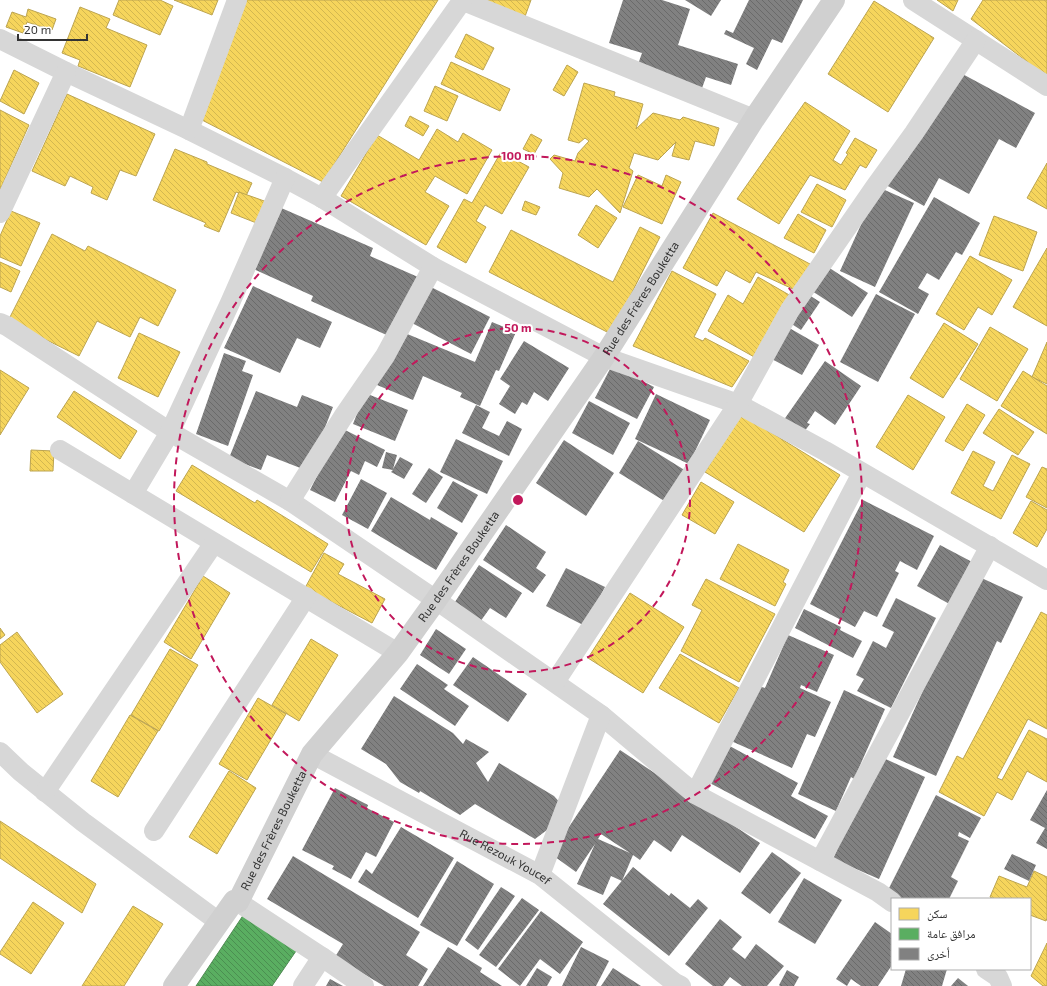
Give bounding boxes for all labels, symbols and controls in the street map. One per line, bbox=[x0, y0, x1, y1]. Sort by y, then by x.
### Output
scale bar bbox=[18, 16, 87, 42]
text: 20 m bbox=[24, 22, 51, 36]
text: 100 m bbox=[501, 148, 535, 162]
street label: Rue des Frères Bouketta bbox=[599, 238, 681, 358]
text: 50 m bbox=[504, 320, 532, 334]
centre of rings bbox=[511, 493, 525, 507]
street label: Rue des Frères Bouketta bbox=[415, 508, 502, 624]
street label: Rue des Frères Bouketta bbox=[237, 768, 309, 892]
street label: Rue Rezouk Youcef bbox=[458, 826, 555, 887]
legend bbox=[891, 898, 1031, 970]
text: سكن bbox=[927, 906, 948, 921]
text: مرافق عامة bbox=[927, 926, 976, 941]
text: أخرى bbox=[927, 946, 950, 961]

